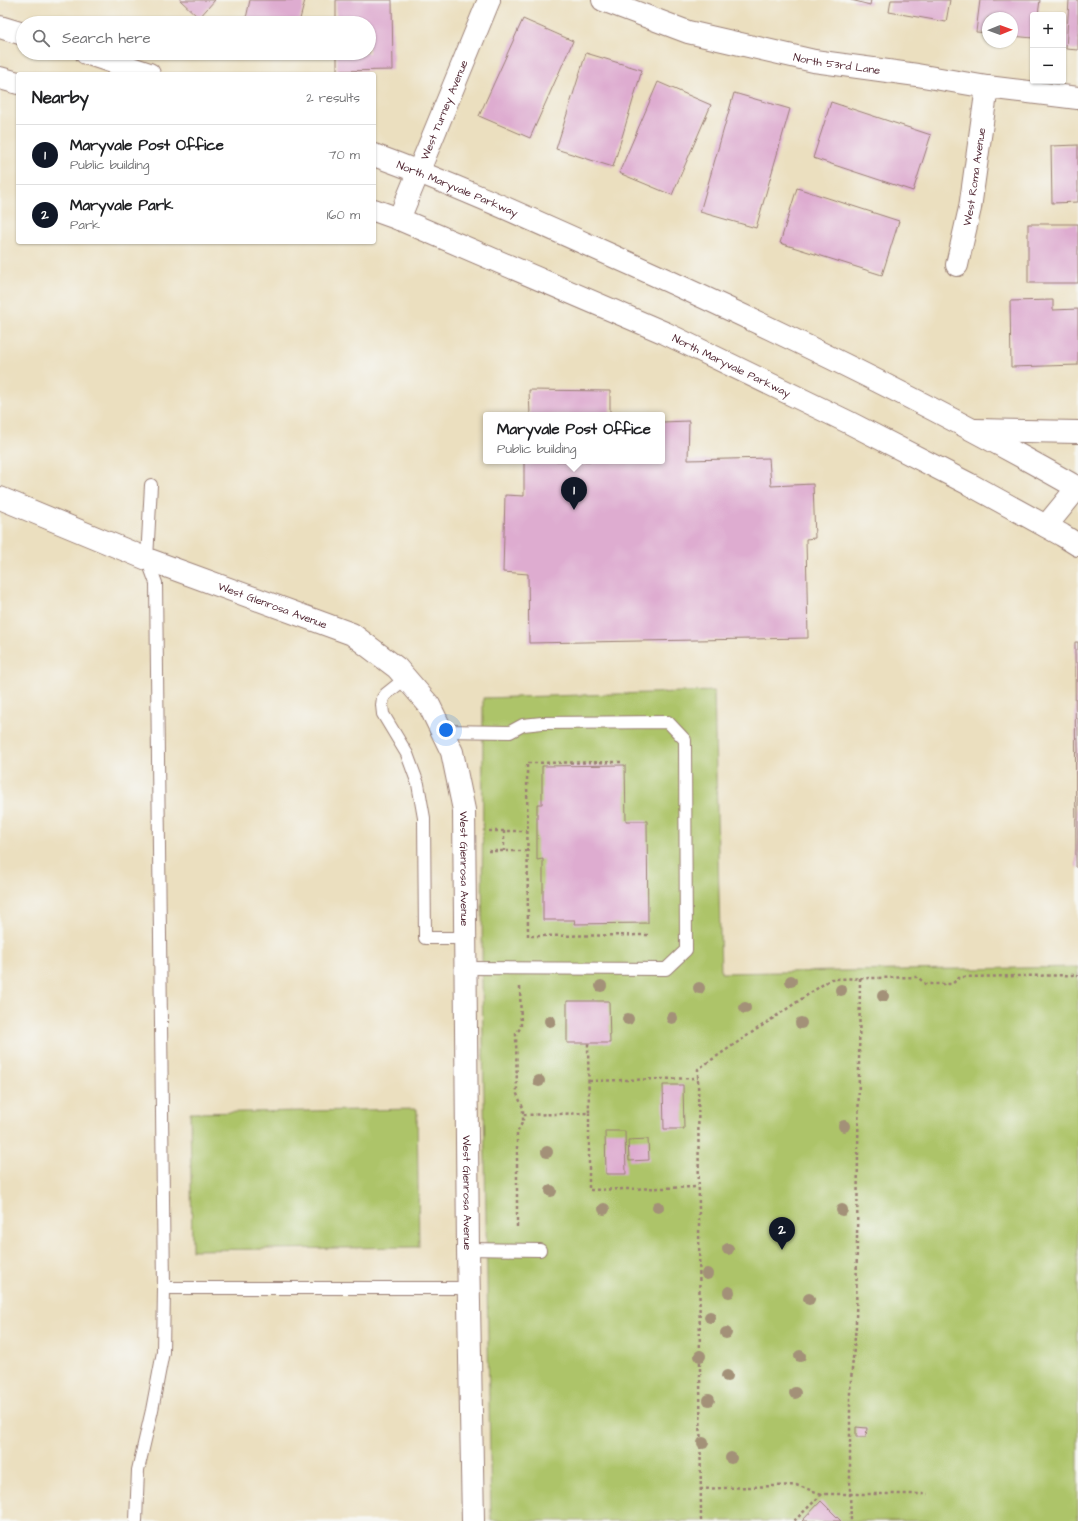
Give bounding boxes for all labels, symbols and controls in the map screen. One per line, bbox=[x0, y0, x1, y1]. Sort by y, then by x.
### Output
north arrow bbox=[982, 12, 1018, 48]
map controls bbox=[1030, 12, 1066, 84]
button: + bbox=[1030, 12, 1066, 48]
search box bbox=[16, 16, 376, 60]
icon: search bbox=[30, 27, 52, 49]
text: Search here bbox=[62, 28, 151, 49]
button: − bbox=[1030, 48, 1066, 84]
street label: North 53rd Lane bbox=[792, 49, 881, 78]
street label: West Turney Avenue bbox=[417, 58, 472, 162]
text: Nearby bbox=[32, 86, 89, 110]
text: 2 results bbox=[306, 89, 360, 107]
street label: West Roma Avenue bbox=[959, 127, 989, 227]
text: Maryvale Post Office bbox=[70, 135, 224, 156]
text: 1 bbox=[44, 146, 46, 164]
text: 70 m bbox=[328, 146, 360, 164]
text: Public building bbox=[70, 156, 149, 174]
street label: North Maryvale Parkway bbox=[395, 157, 520, 222]
text: Maryvale Park bbox=[70, 195, 173, 216]
text: 2 bbox=[41, 206, 49, 224]
text: 160 m bbox=[327, 206, 360, 224]
text: Park bbox=[70, 216, 100, 234]
street label: North Maryvale Parkway bbox=[670, 331, 793, 402]
popup bbox=[483, 412, 665, 464]
text: Maryvale Post Office bbox=[497, 419, 651, 440]
text: Public building bbox=[497, 440, 577, 458]
pin: 1 bbox=[561, 477, 587, 510]
street label: West Glenrosa Avenue bbox=[216, 579, 329, 632]
your location bbox=[436, 720, 456, 740]
street label: West Glenrosa Avenue bbox=[456, 811, 472, 926]
street label: West Glenrosa Avenue bbox=[459, 1135, 475, 1250]
pin: 2 bbox=[769, 1217, 795, 1250]

